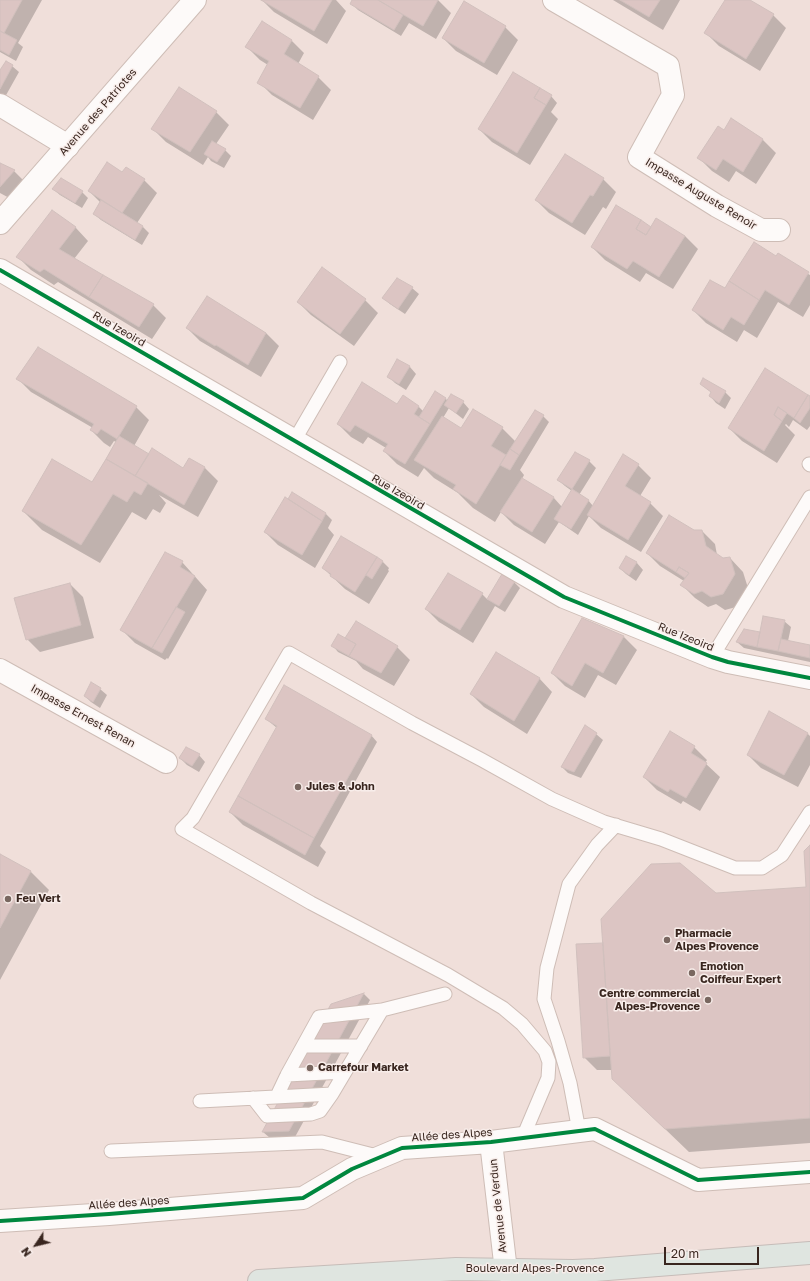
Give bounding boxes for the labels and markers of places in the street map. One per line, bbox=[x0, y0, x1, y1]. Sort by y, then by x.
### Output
place label: Jules & John bbox=[306, 780, 375, 794]
marker: Jules & John bbox=[293, 782, 303, 792]
place label: Feu Vert bbox=[16, 892, 61, 906]
marker: Feu Vert bbox=[3, 894, 13, 904]
place label: Pharmacie Alpes Provence bbox=[675, 927, 759, 953]
marker: Pharmacie Alpes Provence bbox=[662, 935, 672, 945]
place label: Emotion Coiffeur Expert bbox=[700, 960, 781, 986]
marker: Emotion Coiffeur Expert bbox=[687, 968, 697, 978]
place label: Centre commercial Alpes-Provence bbox=[599, 987, 700, 1013]
marker: Centre commercial Alpes-Provence bbox=[703, 995, 713, 1005]
place label: Carrefour Market bbox=[318, 1061, 409, 1075]
marker: Carrefour Market bbox=[305, 1063, 315, 1073]

